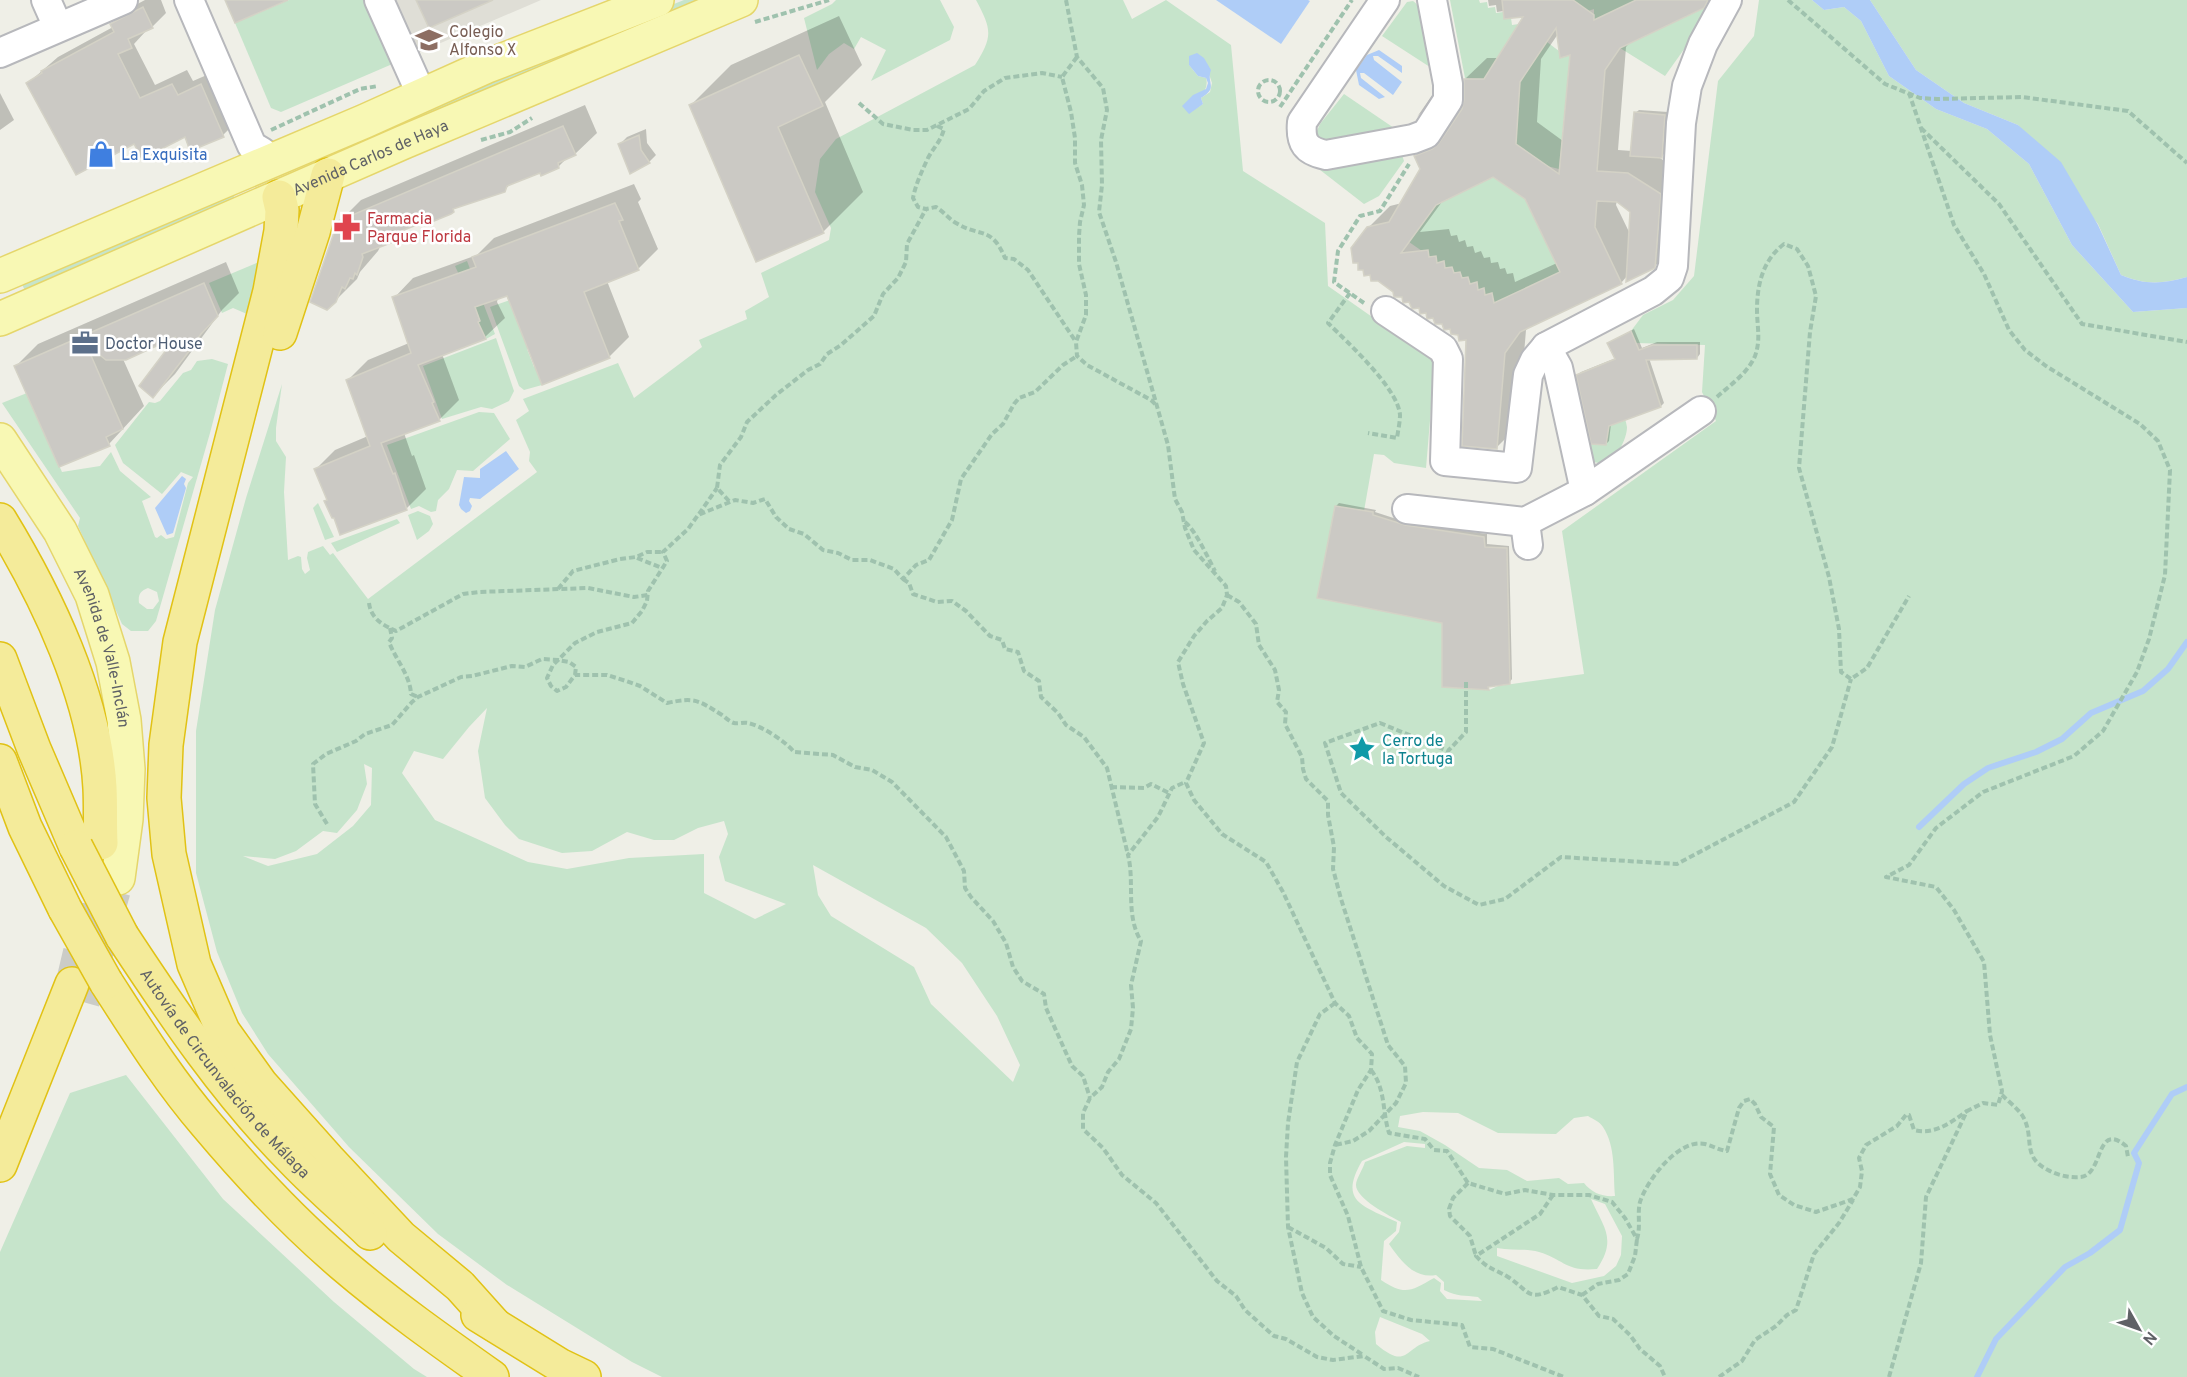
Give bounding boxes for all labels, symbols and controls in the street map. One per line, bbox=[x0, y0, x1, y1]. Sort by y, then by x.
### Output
place label: Colegio Alfonso X bbox=[449, 23, 517, 61]
school or university icon: Colegio Alfonso X bbox=[414, 25, 444, 55]
street label: Avenida Carlos de Haya bbox=[290, 116, 452, 202]
shop icon: La Exquisita bbox=[86, 139, 116, 169]
place label: La Exquisita bbox=[121, 146, 207, 166]
place label: Farmacia Parque Florida bbox=[367, 210, 471, 248]
pharmacy icon: Farmacia Parque Florida bbox=[332, 212, 362, 242]
office icon: Doctor House bbox=[70, 328, 100, 358]
place label: Doctor House bbox=[105, 335, 203, 355]
street label: Avenida de Valle-Inclán bbox=[68, 565, 133, 728]
place label: Cerro de la Tortuga bbox=[1382, 732, 1453, 770]
place icon: Cerro de la Tortuga bbox=[1347, 734, 1377, 764]
street label: Autovía de Circunvalación de Málaga bbox=[134, 965, 313, 1183]
north arrow bbox=[2109, 1299, 2169, 1359]
text: N bbox=[2138, 1327, 2160, 1348]

